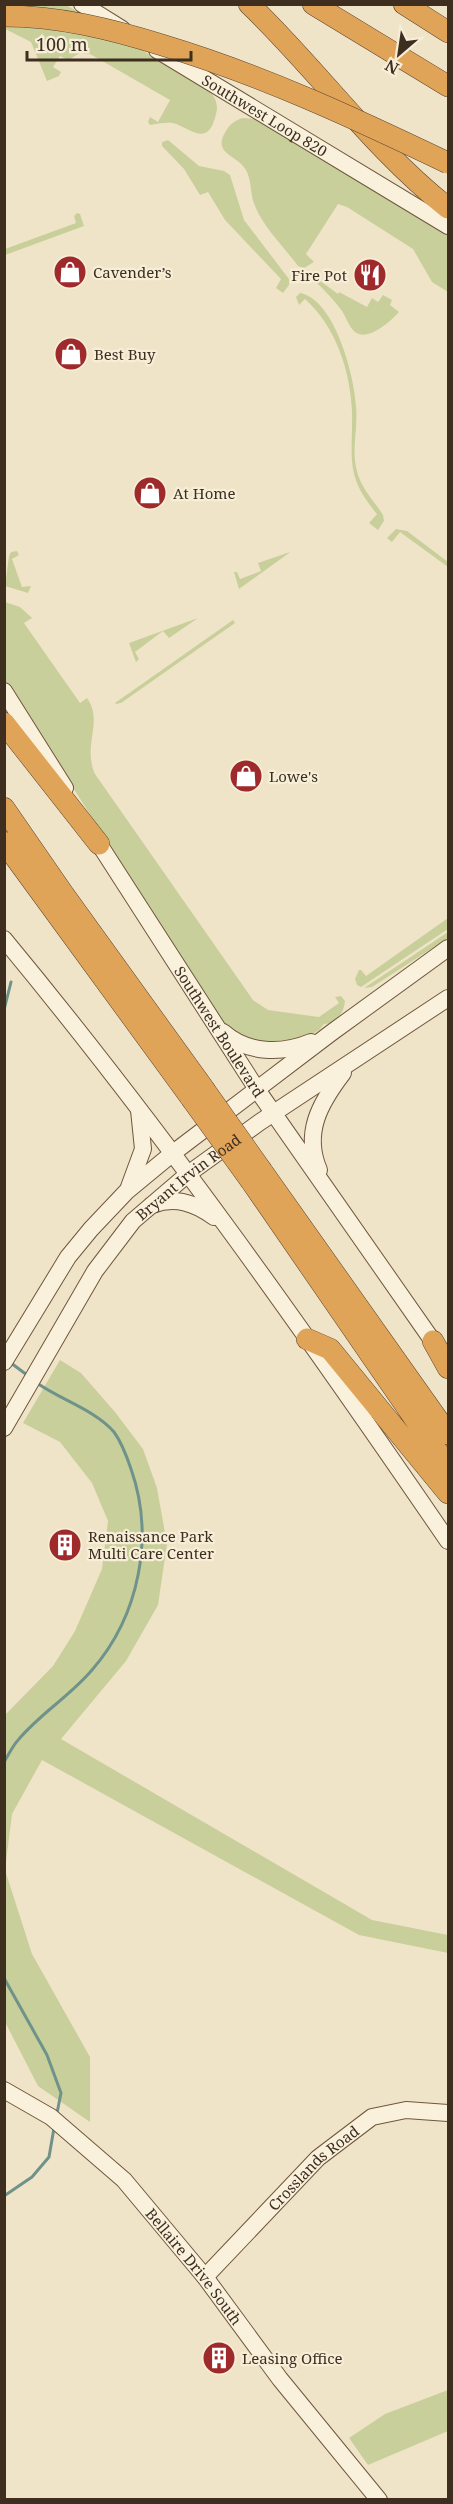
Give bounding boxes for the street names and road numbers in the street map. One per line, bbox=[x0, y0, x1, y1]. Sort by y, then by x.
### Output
street label: Southwest Loop 820 bbox=[198, 70, 331, 161]
street label: Southwest Boulevard bbox=[170, 962, 269, 1101]
street label: Bryant Irvin Road bbox=[131, 1129, 245, 1224]
street label: Crosslands Road bbox=[263, 2121, 363, 2215]
street label: Bellaire Drive South bbox=[142, 2204, 247, 2329]

